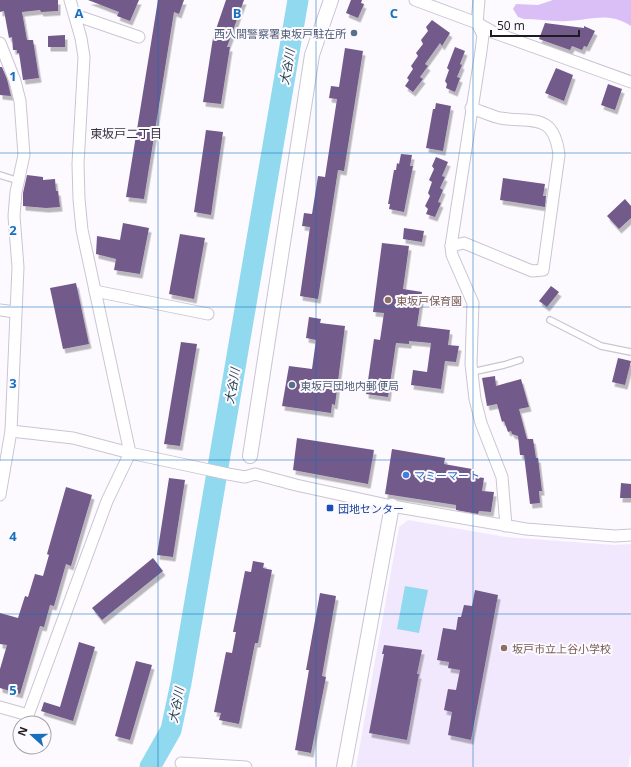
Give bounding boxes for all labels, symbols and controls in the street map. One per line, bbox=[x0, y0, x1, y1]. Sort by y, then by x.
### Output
text: A bbox=[75, 4, 84, 22]
text: B bbox=[233, 4, 242, 22]
text: C bbox=[390, 4, 398, 22]
scale bar bbox=[491, 12, 579, 38]
text: 50 m bbox=[497, 17, 525, 34]
place label: 西入間警察署東坂戸駐在所 bbox=[214, 26, 347, 41]
marker: 西入間警察署東坂戸駐在所 bbox=[349, 28, 359, 38]
water label: 大谷川 bbox=[276, 46, 299, 86]
text: 1 bbox=[9, 67, 17, 85]
district label: 東坂戸二丁目 bbox=[90, 125, 162, 142]
text: 2 bbox=[9, 221, 17, 239]
place label: 東坂戸保育園 bbox=[396, 293, 462, 308]
marker: 東坂戸保育園 bbox=[383, 295, 393, 305]
water label: 大谷川 bbox=[221, 365, 244, 405]
text: 3 bbox=[9, 374, 17, 392]
place label: 東坂戸団地内郵便局 bbox=[300, 378, 399, 393]
marker: 東坂戸団地内郵便局 bbox=[287, 380, 297, 390]
place label: マミーマート bbox=[414, 468, 480, 483]
marker: マミーマート bbox=[401, 470, 411, 480]
place label: 団地センター bbox=[338, 501, 404, 516]
marker: 団地センター bbox=[325, 503, 335, 513]
text: 4 bbox=[9, 527, 17, 545]
place label: 坂戸市立上谷小学校 bbox=[512, 641, 611, 656]
marker: 坂戸市立上谷小学校 bbox=[499, 643, 509, 653]
text: 5 bbox=[9, 681, 17, 699]
water label: 大谷川 bbox=[164, 684, 188, 724]
north arrow bbox=[12, 715, 52, 755]
text: N bbox=[14, 724, 31, 738]

